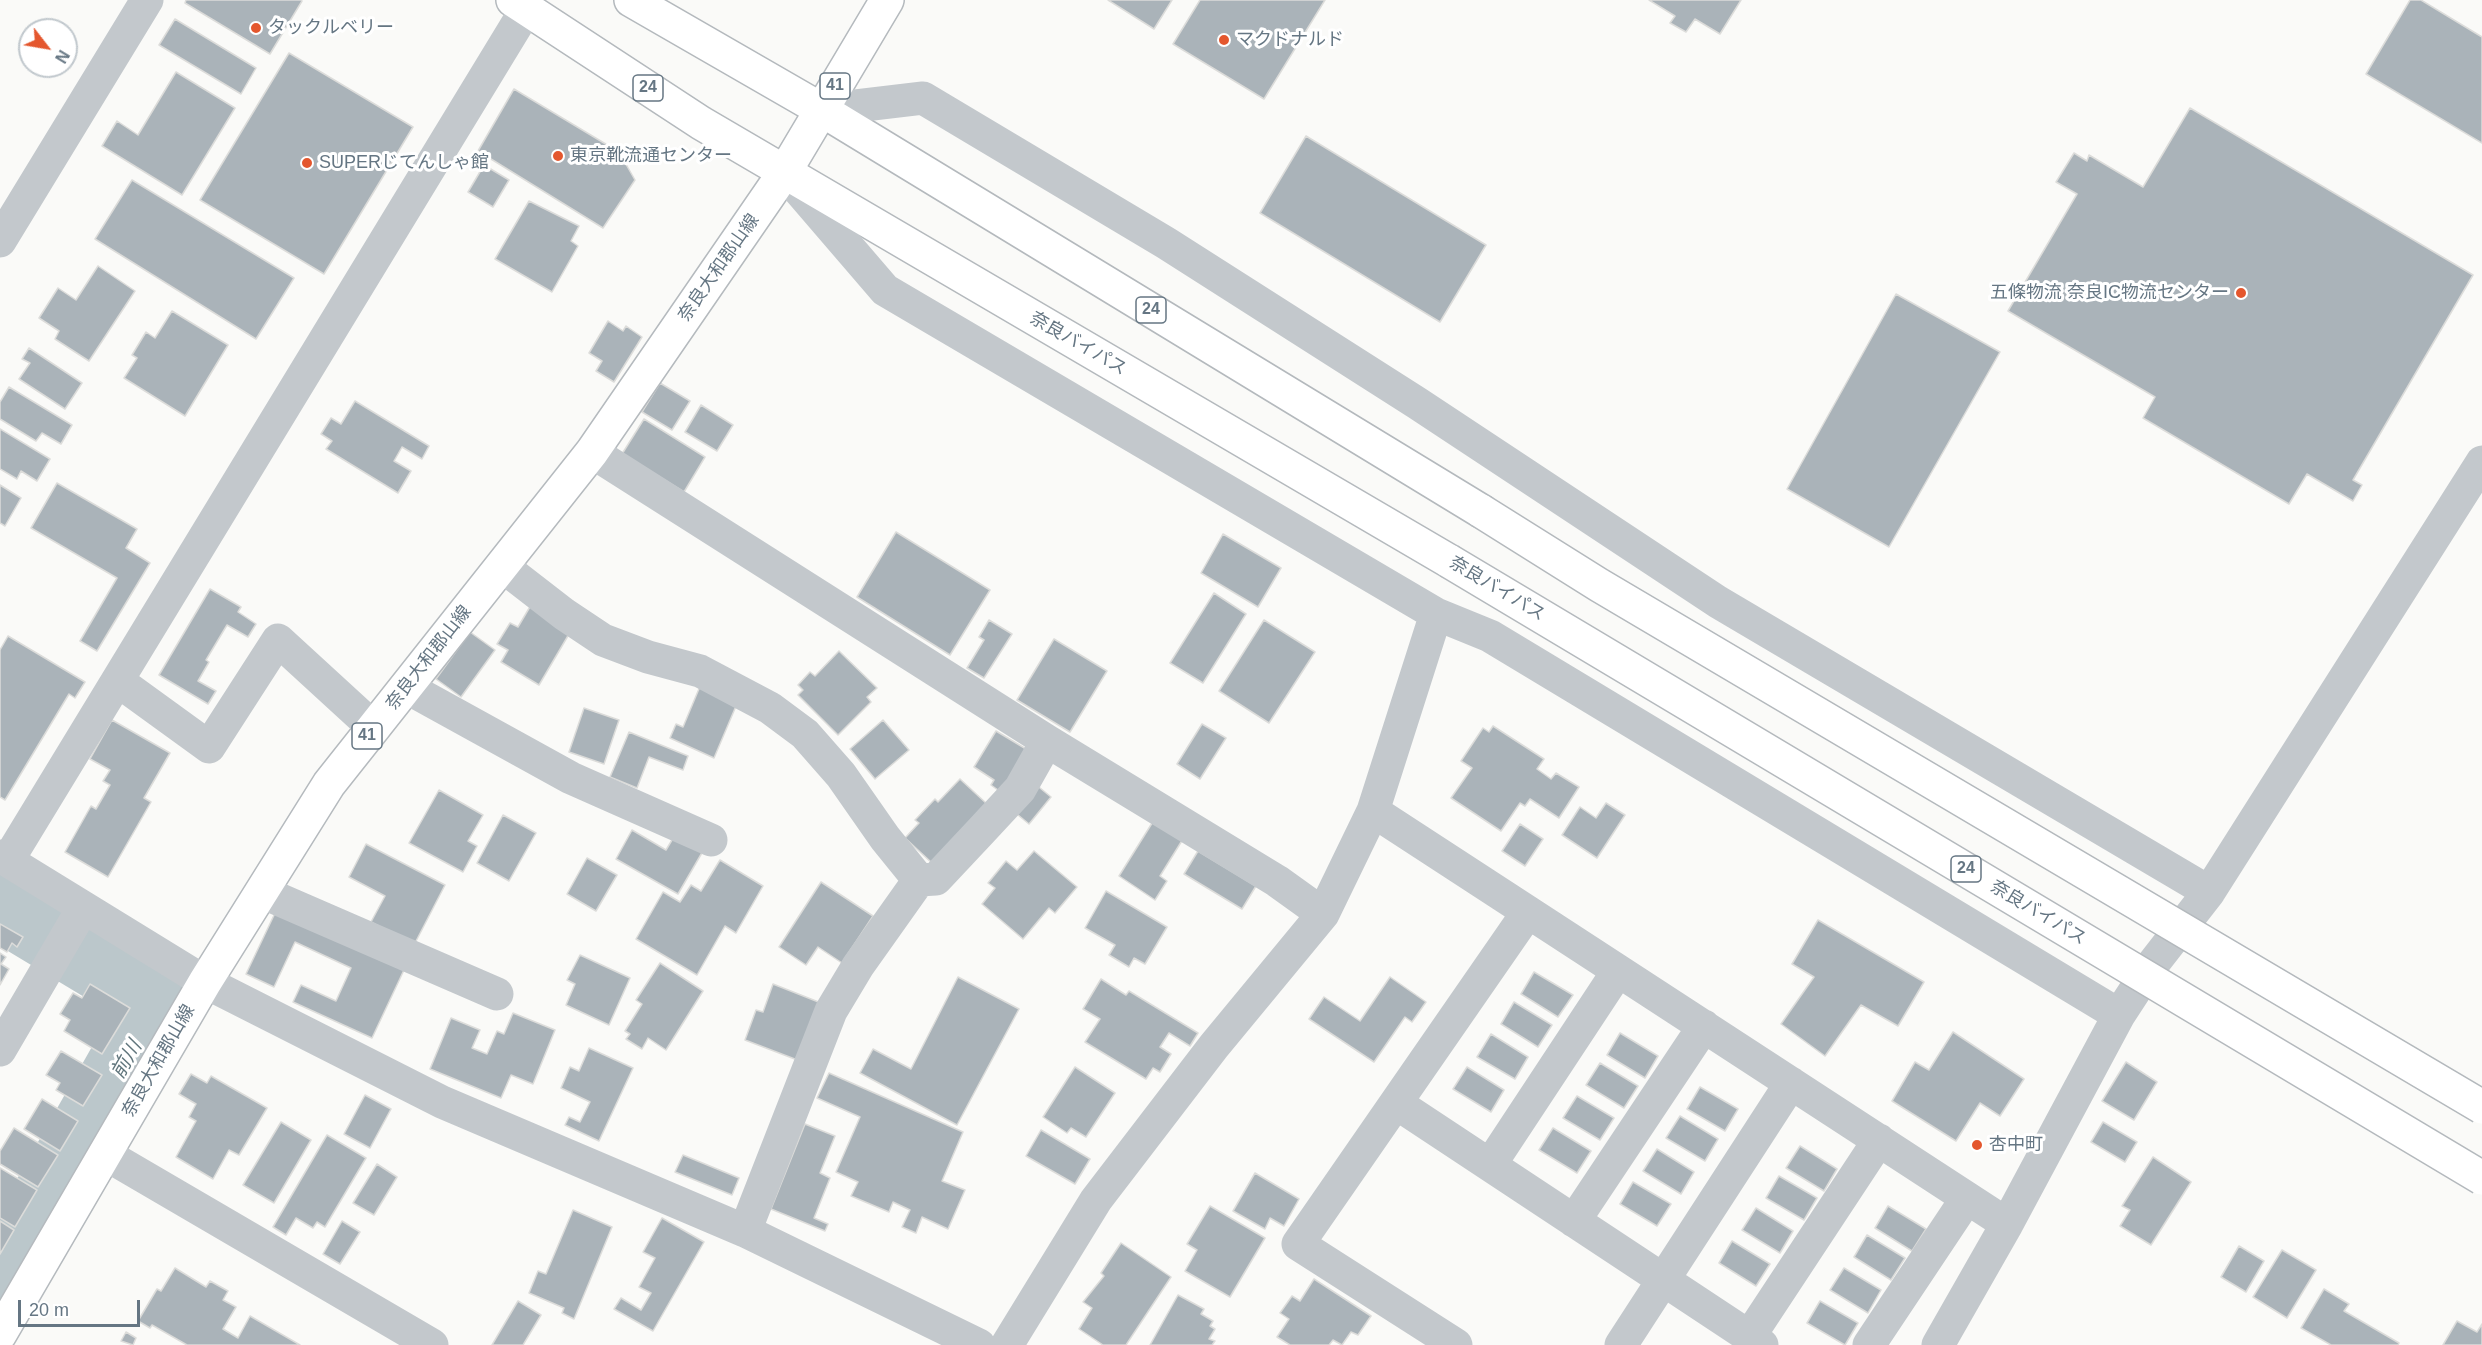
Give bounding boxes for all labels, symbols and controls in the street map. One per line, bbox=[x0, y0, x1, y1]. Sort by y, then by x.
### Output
place label: タックルベリー bbox=[268, 17, 394, 39]
north arrow bbox=[18, 18, 78, 78]
marker: タックルベリー bbox=[249, 21, 263, 35]
place label: マクドナルド bbox=[1236, 29, 1344, 51]
marker: マクドナルド bbox=[1217, 33, 1231, 47]
text: N bbox=[52, 47, 72, 66]
road number: 41 bbox=[820, 73, 850, 99]
road number: 24 bbox=[633, 75, 663, 101]
place label: 東京靴流通センター bbox=[570, 145, 732, 167]
marker: 東京靴流通センター bbox=[551, 149, 565, 163]
place label: SUPERじてんしゃ館 bbox=[319, 152, 489, 174]
marker: SUPERじてんしゃ館 bbox=[300, 156, 314, 170]
street label: 奈良大和郡山線 bbox=[674, 210, 764, 326]
place label: 五條物流 奈良IC物流センター bbox=[1990, 282, 2229, 304]
marker: 五條物流 奈良IC物流センター bbox=[2234, 286, 2248, 300]
road number: 24 bbox=[1136, 297, 1166, 323]
street label: 奈良バイパス bbox=[1026, 308, 1130, 380]
street label: 奈良バイパス bbox=[1445, 552, 1549, 626]
street label: 奈良大和郡山線 bbox=[382, 602, 476, 714]
road number: 41 bbox=[352, 723, 382, 749]
road number: 24 bbox=[1951, 856, 1981, 882]
street label: 奈良バイパス bbox=[1986, 876, 2090, 950]
street label: 奈良大和郡山線 bbox=[118, 1001, 200, 1121]
water label: 前川 bbox=[107, 1037, 147, 1083]
place label: 杏中町 bbox=[1989, 1134, 2043, 1156]
marker: 杏中町 bbox=[1970, 1138, 1984, 1152]
scale bar bbox=[21, 1288, 142, 1326]
text: 20 m bbox=[29, 1300, 69, 1320]

